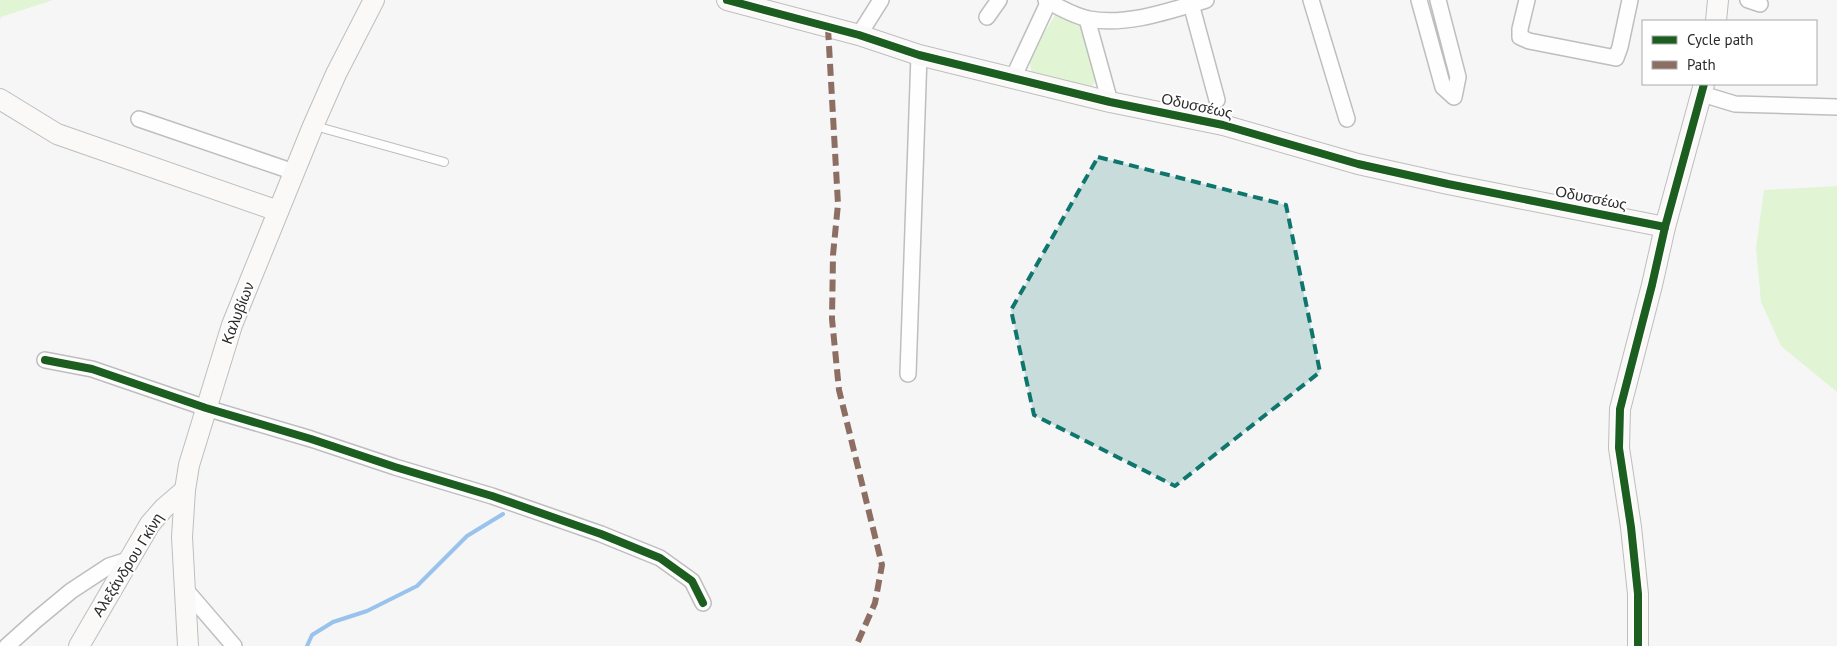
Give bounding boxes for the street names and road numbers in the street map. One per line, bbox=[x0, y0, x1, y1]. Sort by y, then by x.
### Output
street label: Οδυσσέως bbox=[1160, 89, 1234, 122]
street label: Οδυσσέως bbox=[1554, 181, 1628, 214]
street label: Καλυβίων bbox=[217, 279, 258, 347]
street label: Αλεξάνδρου Γκίνη bbox=[88, 509, 167, 620]

